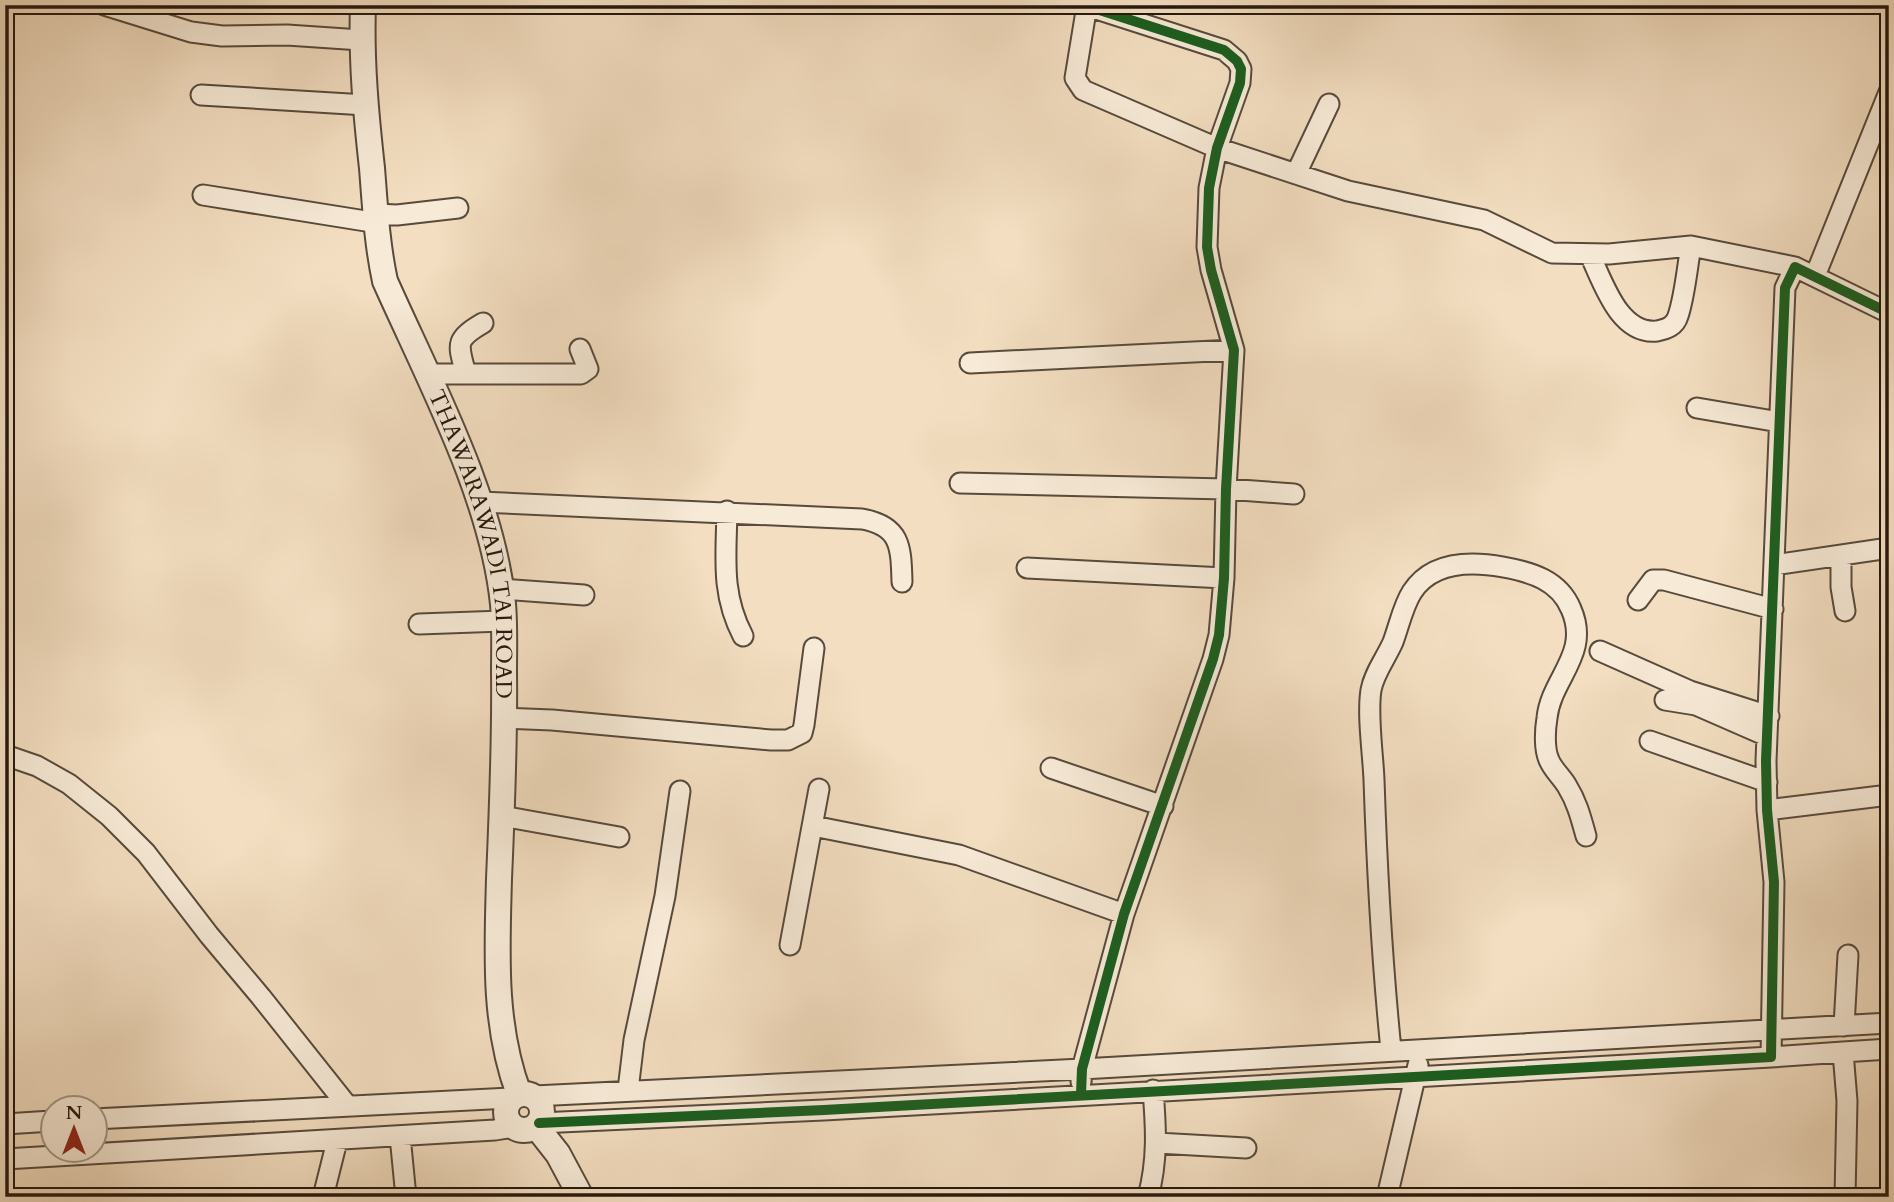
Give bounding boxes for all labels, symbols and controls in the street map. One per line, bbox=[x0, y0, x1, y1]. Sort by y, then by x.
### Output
street label: THAWARAWADI TAI ROAD bbox=[421, 385, 519, 699]
north arrow bbox=[38, 1094, 108, 1164]
text: N bbox=[66, 1100, 83, 1126]

